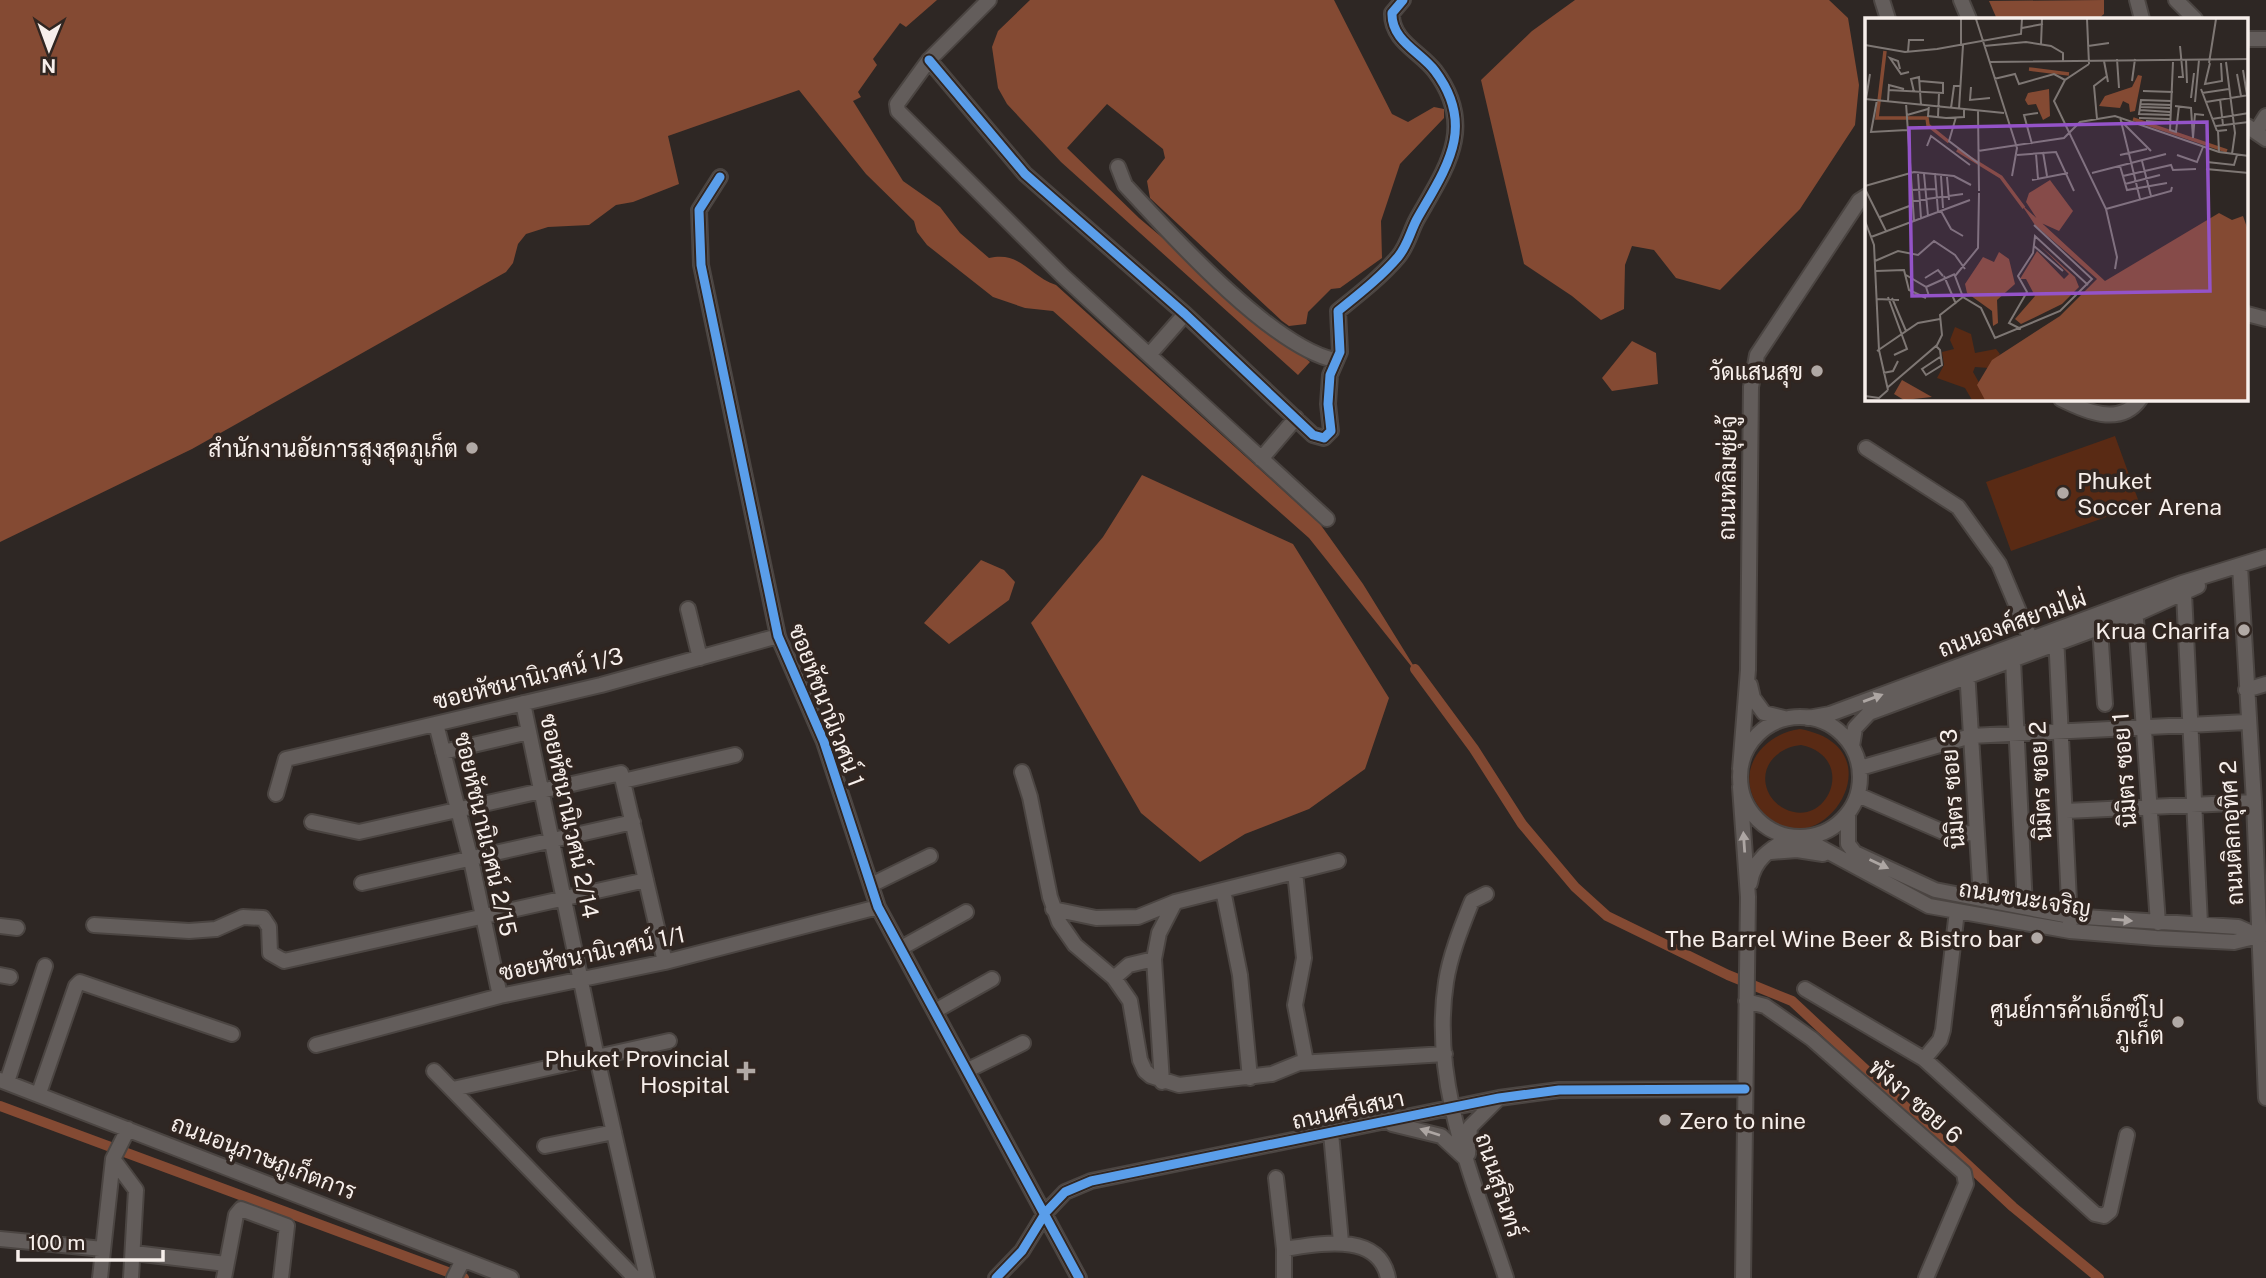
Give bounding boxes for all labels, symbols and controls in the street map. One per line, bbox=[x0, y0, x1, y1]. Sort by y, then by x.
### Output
north arrow bbox=[14, 14, 84, 84]
inset map bbox=[1865, 18, 2248, 401]
text: N bbox=[41, 55, 56, 77]
place label: วัดแสนสุข bbox=[1709, 358, 1803, 388]
marker: วัดแสนสุข bbox=[1809, 363, 1825, 379]
street label: ถนนหลิมซุ่ยจู้ bbox=[1711, 415, 1746, 541]
place label: สำนักงานอัยการสูงสุดภูเก็ต bbox=[208, 432, 458, 466]
marker: สำนักงานอัยการสูงสุดภูเก็ต bbox=[464, 440, 480, 456]
place label: Phuket Soccer Arena bbox=[2077, 467, 2222, 520]
marker: Phuket Soccer Arena bbox=[2055, 485, 2071, 501]
street label: ถนนองค์สยามไผ่ bbox=[1934, 582, 2090, 662]
place label: Krua Charifa bbox=[2095, 617, 2230, 644]
street label: ซอยหัชนานิเวศน์ 1 bbox=[784, 619, 872, 790]
marker: Krua Charifa bbox=[2236, 622, 2252, 638]
street label: ซอยหัชนานิเวศน์ 1/3 bbox=[430, 639, 626, 715]
one-way arrow bbox=[1863, 692, 1884, 703]
street label: ซอยหัชนานิเวศน์ 2/14 bbox=[535, 711, 607, 921]
street label: นิมิตร ซอย 1 bbox=[2107, 712, 2141, 828]
street label: นิมิตร ซอย 2 bbox=[2023, 721, 2057, 841]
street label: นิมิตร ซอย 3 bbox=[1934, 728, 1970, 850]
street label: ซอยหัชนานิเวศน์ 2/15 bbox=[449, 729, 525, 939]
street label: ถนนติลกอุทิศ 2 bbox=[2214, 760, 2251, 906]
one-way arrow bbox=[1738, 831, 1749, 853]
one-way arrow bbox=[1869, 858, 1889, 870]
street label: ถนนชนะเจริญ bbox=[1957, 874, 2093, 923]
one-way arrow bbox=[2112, 915, 2134, 926]
street label: ซอยหัชนานิเวศน์ 1/1 bbox=[496, 918, 688, 986]
place label: The Barrel Wine Beer & Bistro bar bbox=[1665, 925, 2023, 952]
marker: The Barrel Wine Beer & Bistro bar bbox=[2029, 930, 2045, 946]
place label: ศูนย์การค้าเอ็กซ์โป ภูเก็ต bbox=[1990, 993, 2164, 1053]
marker: ศูนย์การค้าเอ็กซ์โป ภูเก็ต bbox=[2170, 1014, 2186, 1030]
place label: Phuket Provincial Hospital bbox=[545, 1045, 730, 1098]
street label: พังงา ซอย 6 bbox=[1864, 1053, 1968, 1149]
marker: Phuket Provincial Hospital bbox=[736, 1061, 756, 1081]
street label: ถนนศรีเสนา bbox=[1289, 1083, 1407, 1134]
street label: ถนนอนุภาษภูเก็ตการ bbox=[166, 1107, 361, 1208]
place label: Zero to nine bbox=[1679, 1107, 1806, 1134]
marker: Zero to nine bbox=[1657, 1112, 1673, 1128]
one-way arrow bbox=[1419, 1127, 1440, 1137]
street label: ถนนสุรินทร์ bbox=[1468, 1129, 1531, 1241]
scale bar bbox=[18, 1218, 163, 1262]
text: 100 m bbox=[28, 1230, 85, 1255]

